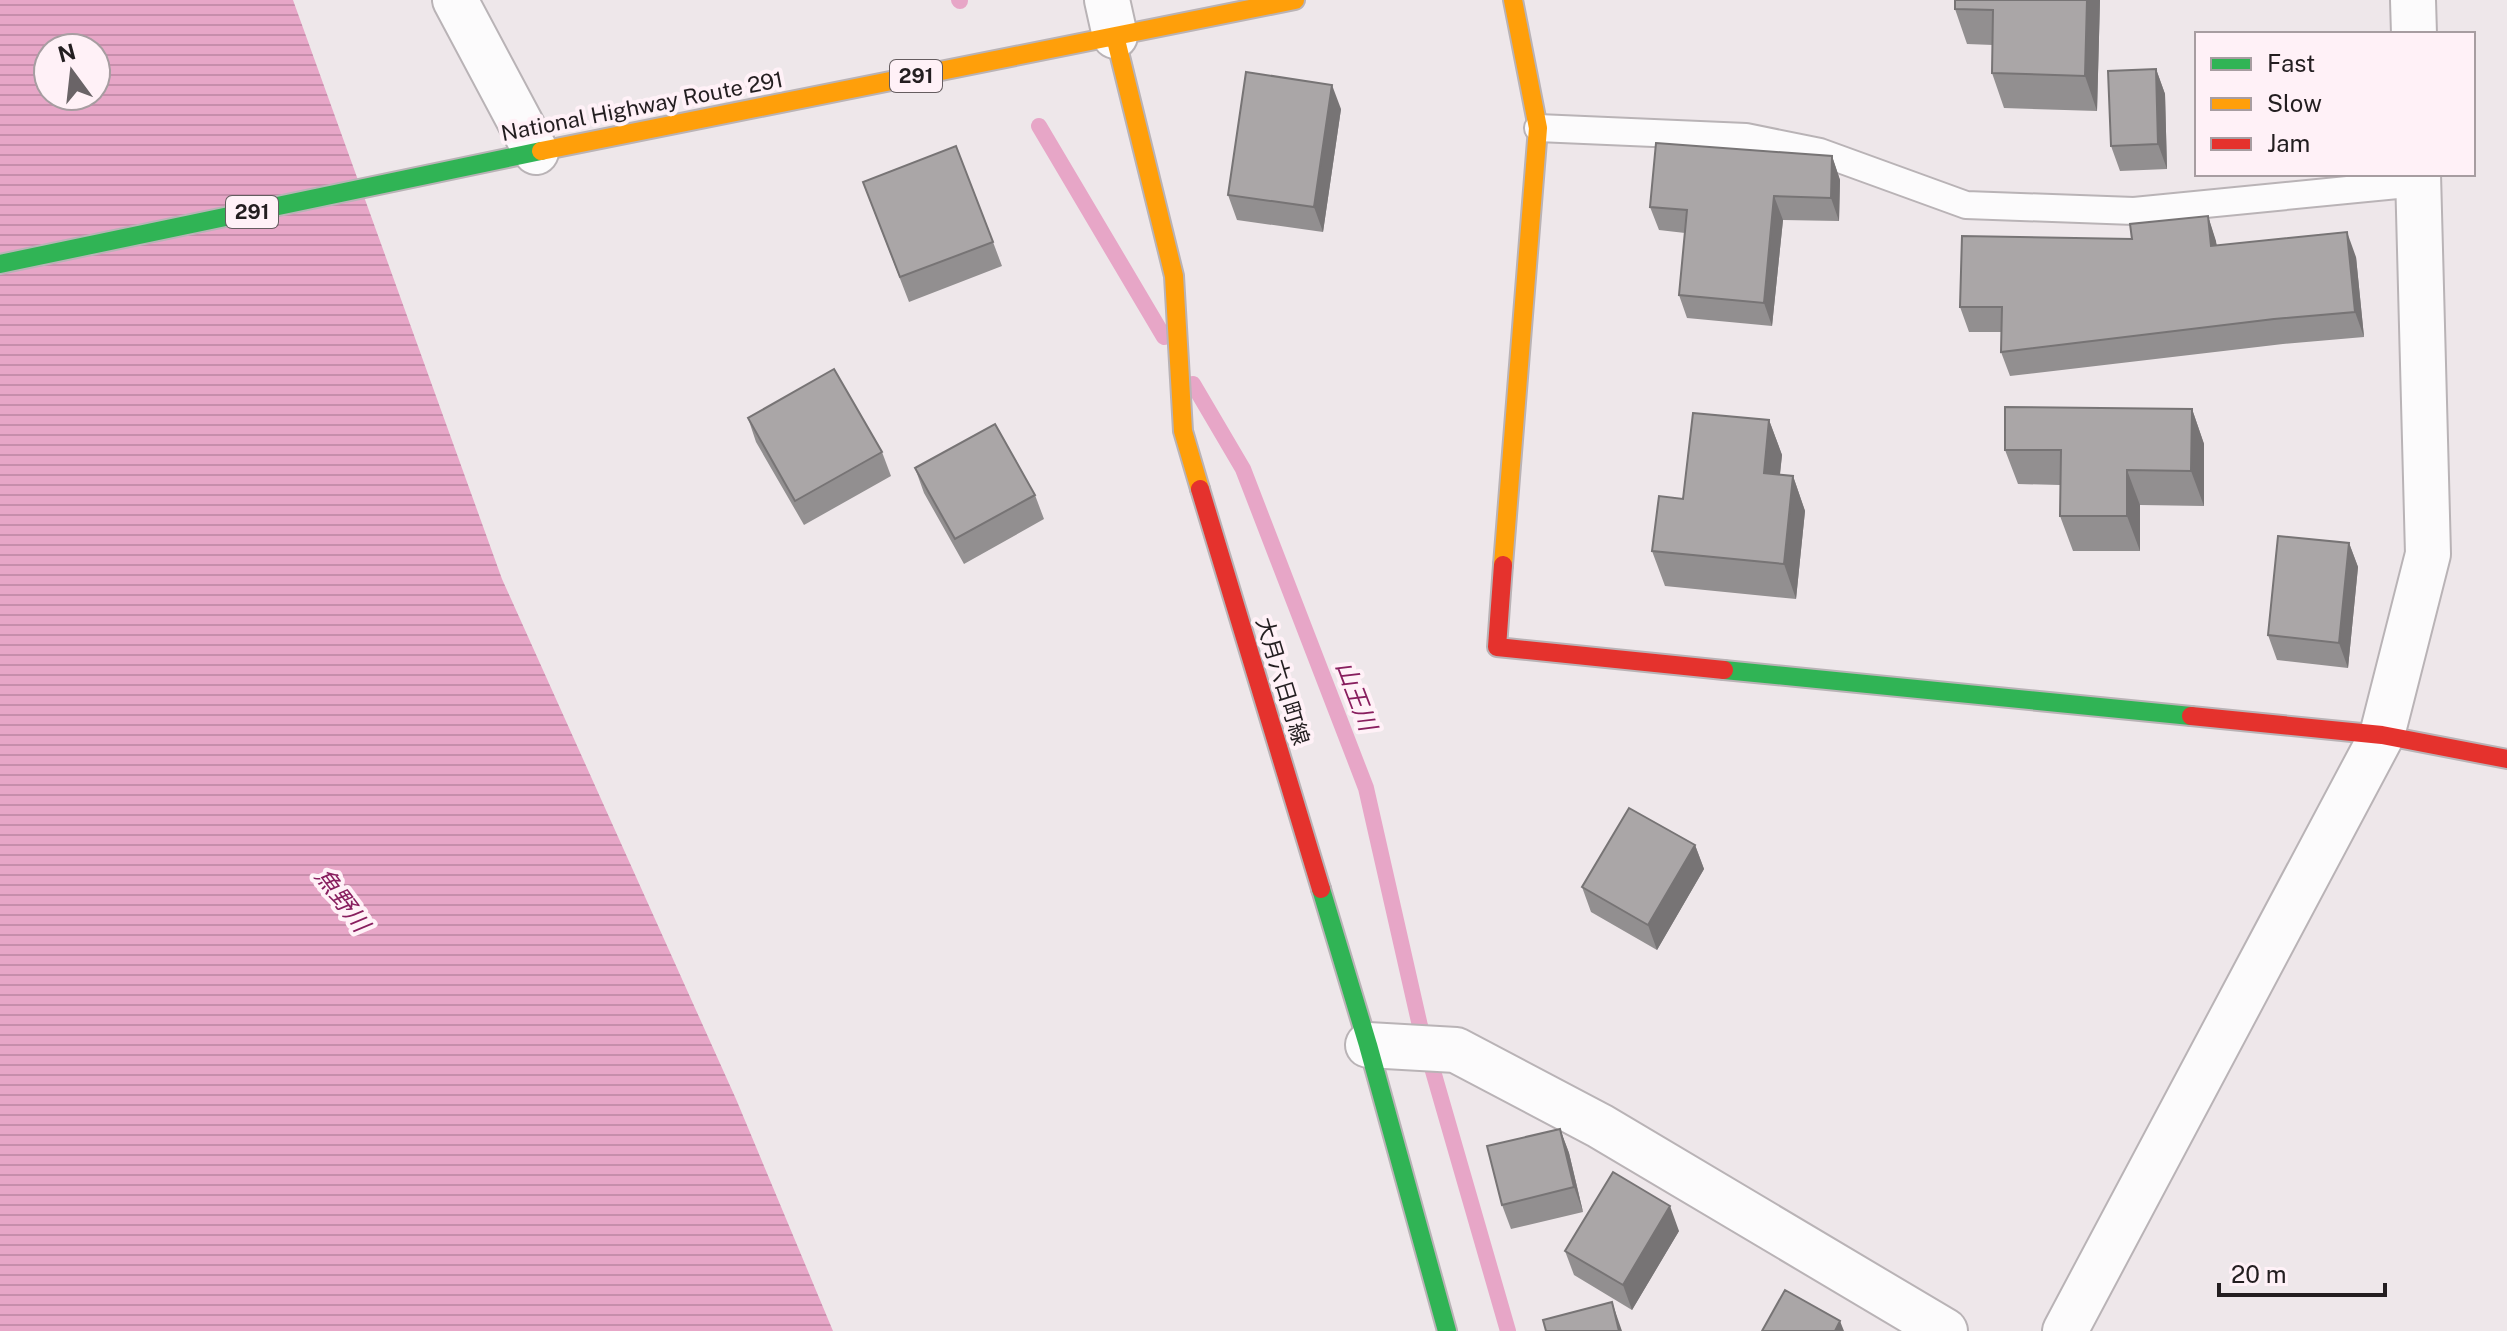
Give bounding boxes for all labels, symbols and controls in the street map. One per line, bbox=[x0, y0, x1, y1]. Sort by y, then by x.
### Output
north arrow bbox=[32, 32, 112, 112]
legend bbox=[2195, 32, 2475, 176]
text: N bbox=[55, 38, 79, 67]
text: Fast bbox=[2267, 49, 2315, 77]
road number: 291 bbox=[890, 60, 942, 92]
street label: National Highway Route 291 bbox=[499, 66, 785, 146]
text: Slow bbox=[2267, 89, 2322, 117]
text: Jam bbox=[2267, 129, 2310, 157]
road number: 291 bbox=[226, 196, 278, 228]
street label: 大月六日町線 bbox=[1251, 614, 1315, 748]
water label: 山王川 bbox=[1331, 657, 1384, 737]
water label: 魚野川 bbox=[310, 862, 377, 939]
scale bar bbox=[2219, 1247, 2385, 1297]
text: 20 m bbox=[2231, 1260, 2287, 1288]

